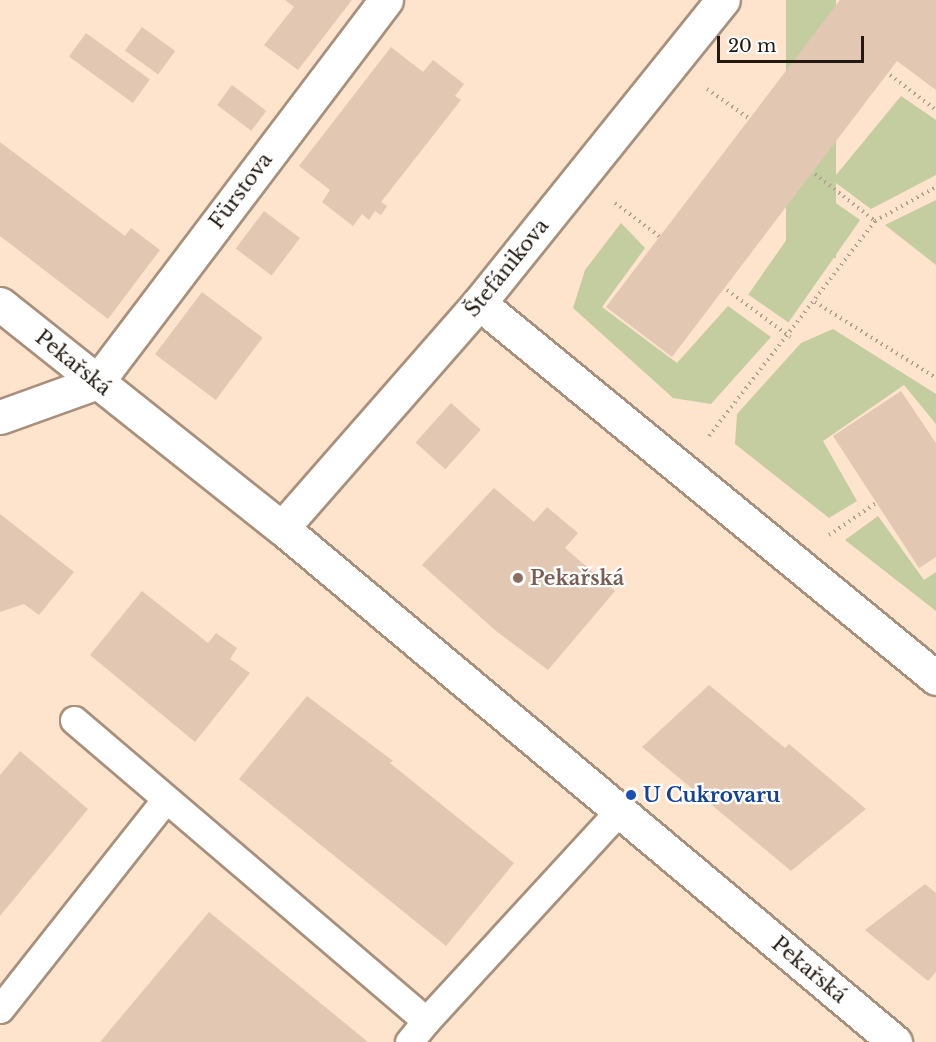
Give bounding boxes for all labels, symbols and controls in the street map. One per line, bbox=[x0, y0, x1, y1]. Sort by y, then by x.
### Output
scale bar bbox=[720, 24, 867, 62]
text: 20 m bbox=[728, 35, 776, 57]
street label: Fürstova bbox=[205, 148, 277, 234]
street label: Štefánikova bbox=[460, 214, 554, 322]
street label: Pekařská bbox=[30, 325, 116, 401]
place label: Pekařská bbox=[530, 566, 624, 590]
marker: Pekařská bbox=[511, 571, 525, 585]
place label: U Cukrovaru bbox=[643, 783, 780, 807]
marker: U Cukrovaru bbox=[624, 788, 638, 802]
street label: Pekařská bbox=[767, 932, 851, 1008]

